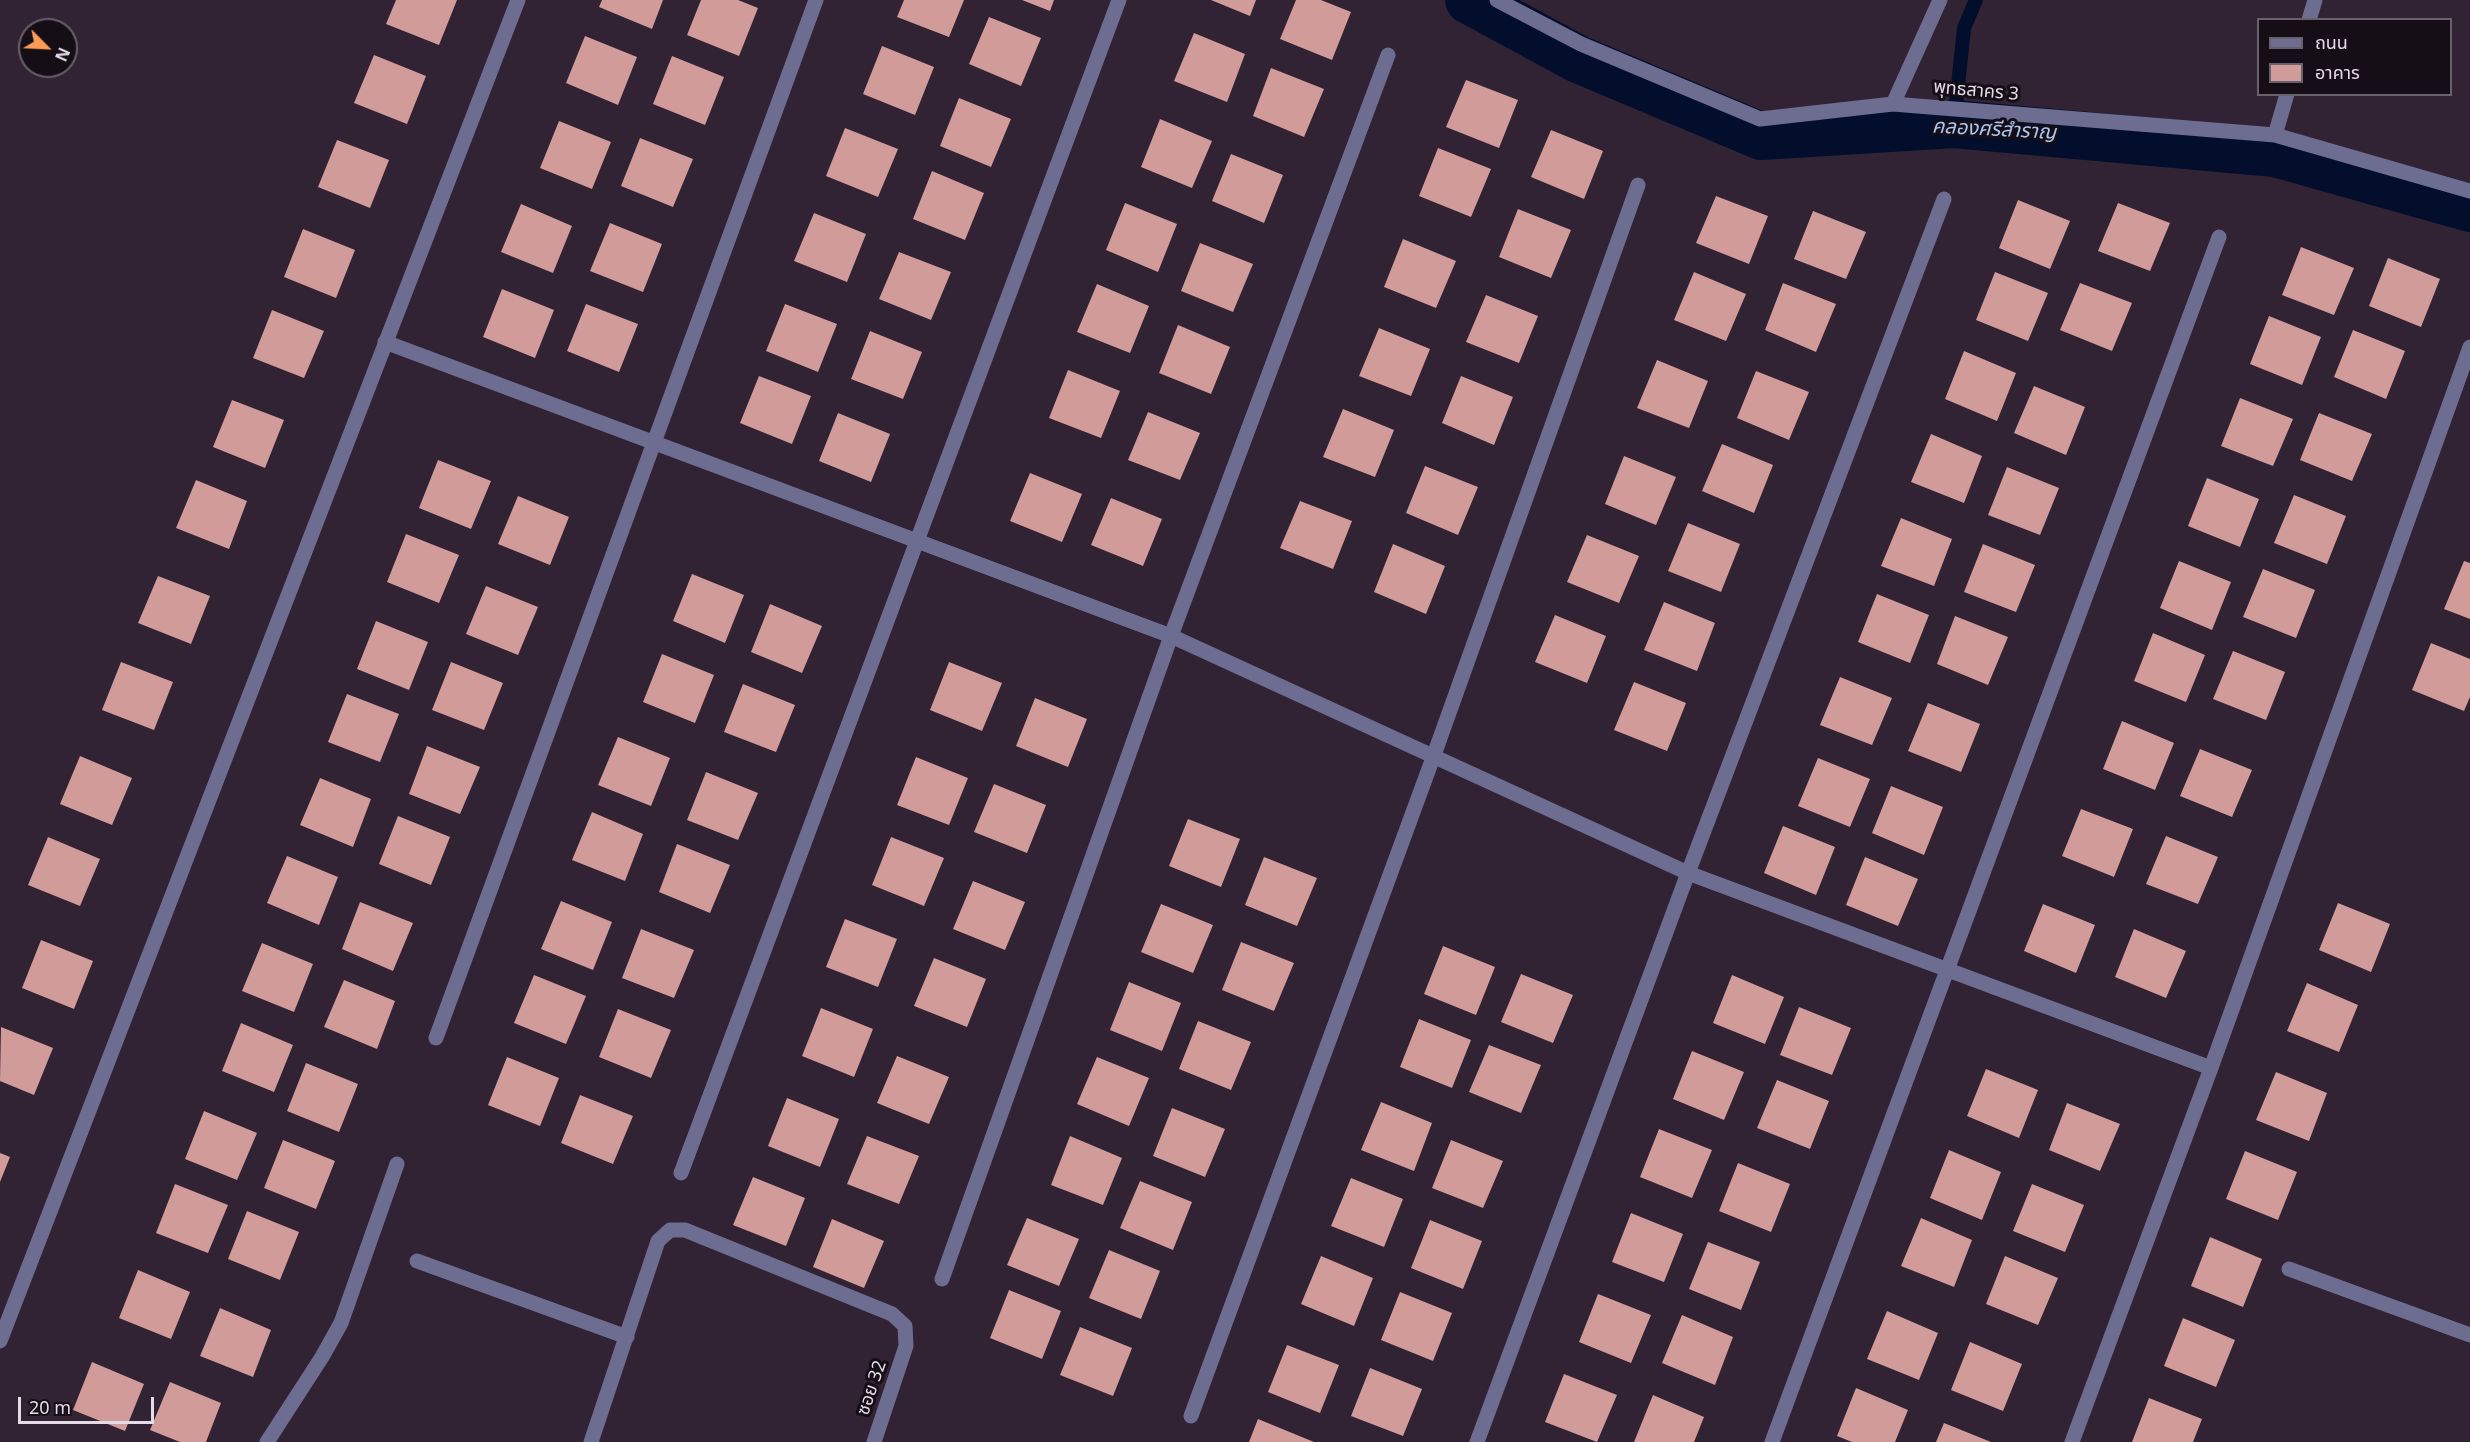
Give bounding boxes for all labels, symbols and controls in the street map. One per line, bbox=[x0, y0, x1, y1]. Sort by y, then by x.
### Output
north arrow bbox=[18, 18, 78, 78]
legend bbox=[2257, 18, 2452, 96]
text: ถนน bbox=[2315, 30, 2348, 54]
text: N bbox=[50, 44, 75, 65]
text: อาคาร bbox=[2315, 60, 2360, 84]
street label: พุทธสาคร 3 bbox=[1932, 77, 2020, 105]
water label: คลองศรีสำราญ bbox=[1932, 115, 2056, 145]
street label: ซอย 32 bbox=[853, 1358, 891, 1418]
scale bar bbox=[21, 1385, 158, 1423]
text: 20 m bbox=[29, 1395, 71, 1419]

